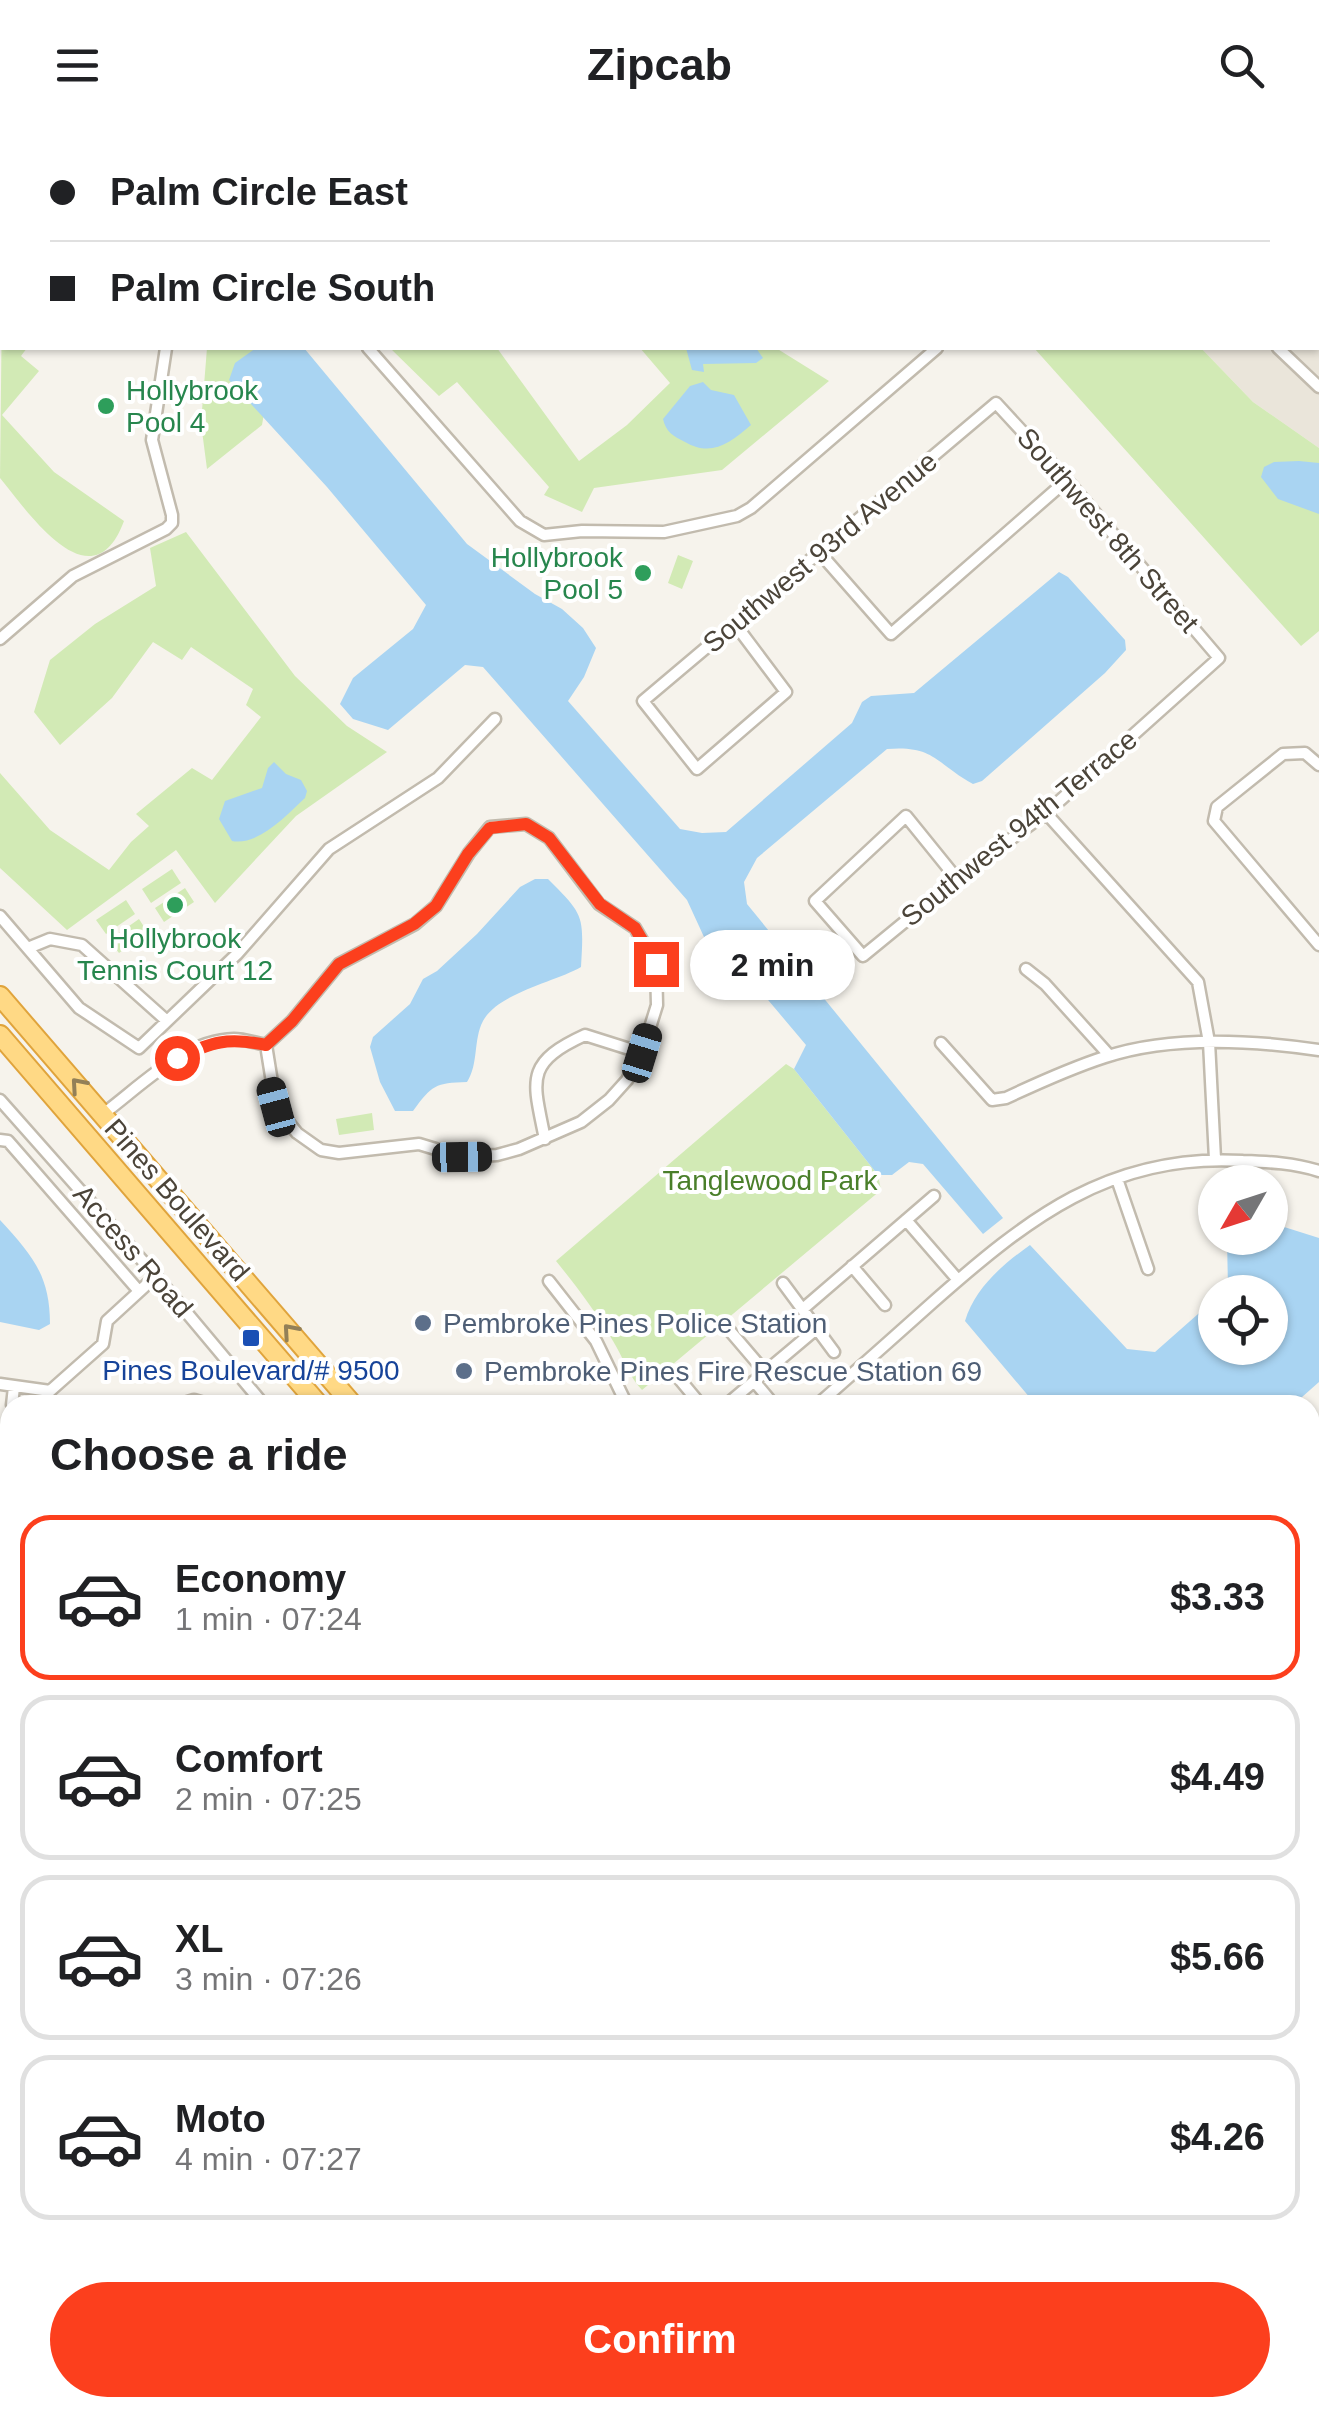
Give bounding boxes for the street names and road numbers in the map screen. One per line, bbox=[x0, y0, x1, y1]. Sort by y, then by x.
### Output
street label: Southwest 8th Street bbox=[1011, 422, 1205, 638]
street label: Southwest 93rd Avenue bbox=[697, 445, 943, 659]
street label: Southwest 94th Terrace bbox=[895, 724, 1143, 932]
street label: Pines Boulevard bbox=[98, 1113, 256, 1287]
street label: Access Road bbox=[67, 1179, 199, 1323]

